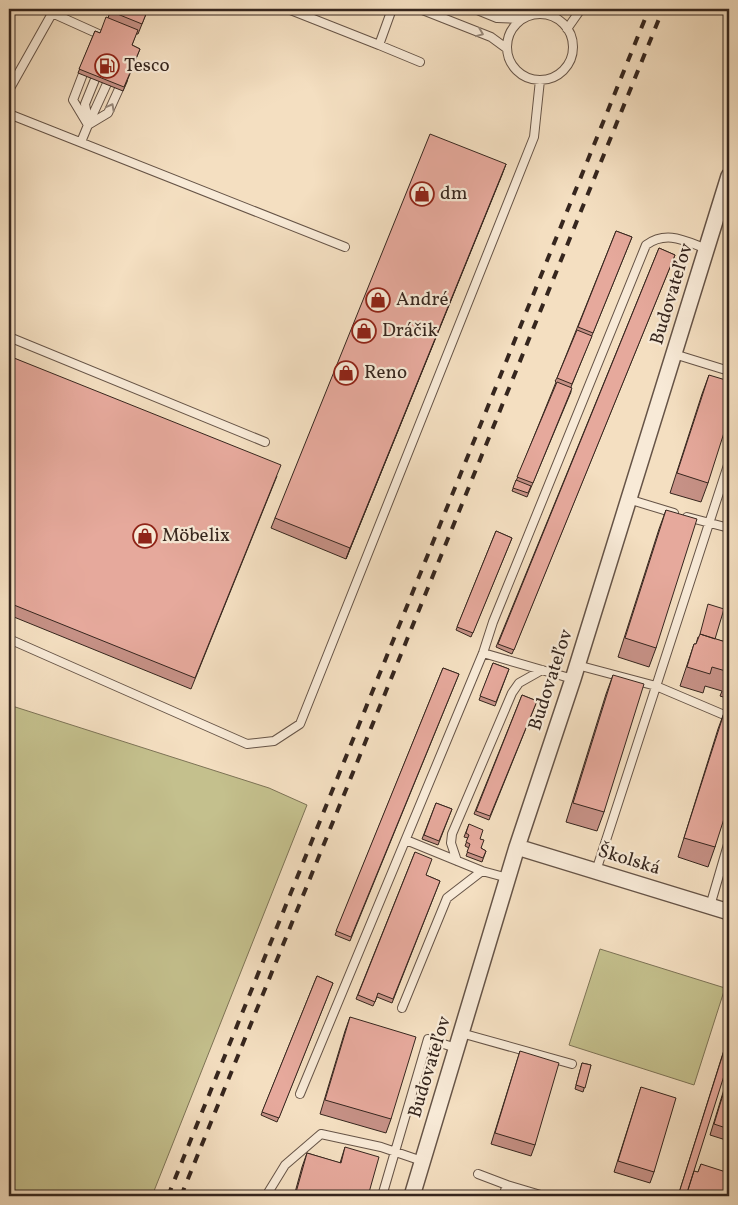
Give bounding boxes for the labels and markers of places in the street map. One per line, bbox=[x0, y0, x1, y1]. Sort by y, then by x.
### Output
fuel station icon: Tesco bbox=[94, 53, 120, 79]
place label: Tesco bbox=[124, 53, 170, 79]
shop icon: dm bbox=[409, 181, 435, 207]
place label: dm bbox=[440, 181, 468, 207]
shop icon: André bbox=[365, 287, 391, 313]
place label: André bbox=[396, 287, 448, 313]
shop icon: Dráčik bbox=[351, 318, 377, 344]
place label: Dráčik bbox=[382, 318, 438, 344]
shop icon: Reno bbox=[333, 360, 359, 386]
place label: Reno bbox=[364, 360, 407, 386]
shop icon: Möbelix bbox=[132, 523, 158, 549]
place label: Möbelix bbox=[162, 523, 230, 549]

